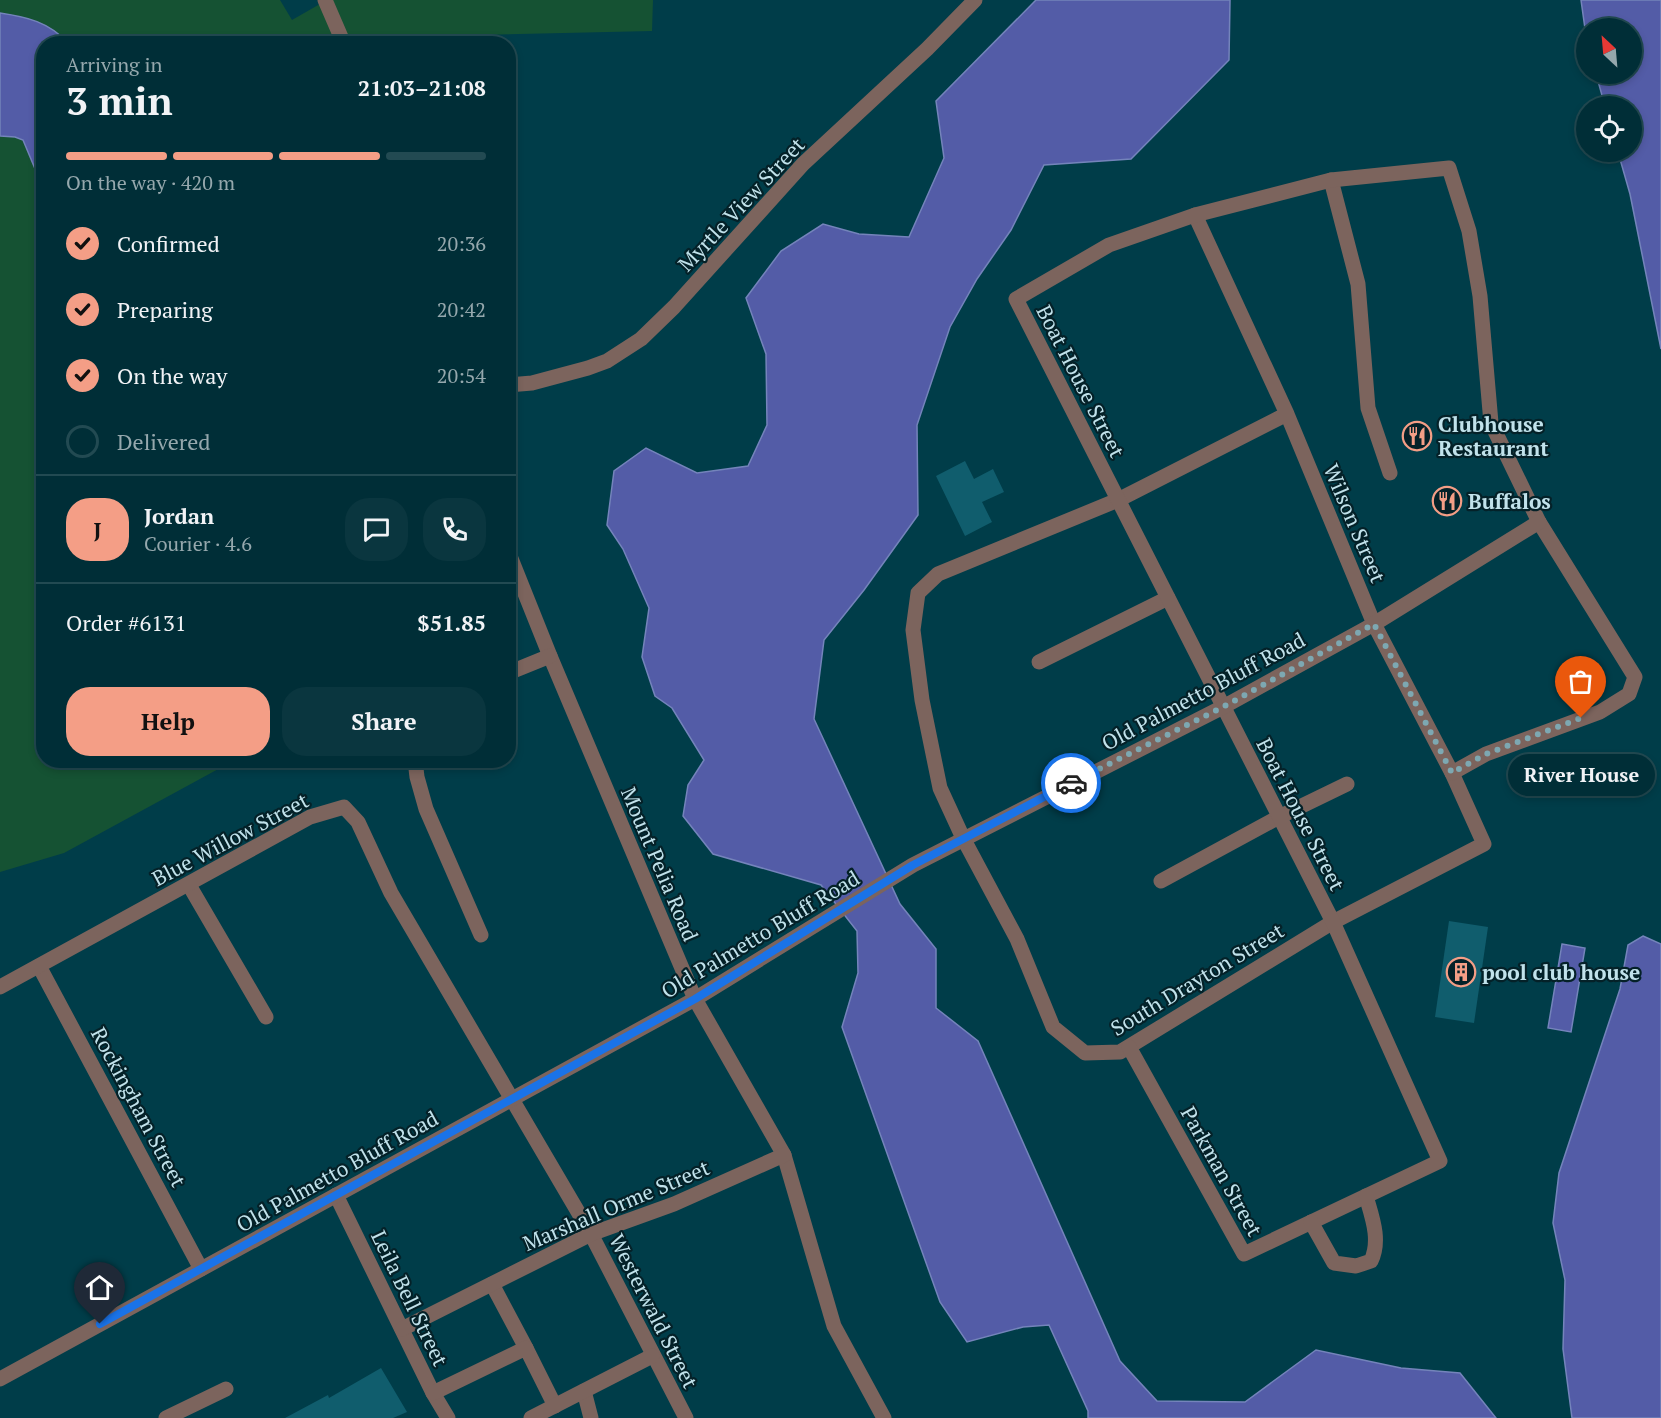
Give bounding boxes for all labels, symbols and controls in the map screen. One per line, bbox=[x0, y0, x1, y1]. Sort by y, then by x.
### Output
north arrow bbox=[1576, 18, 1642, 84]
map controls bbox=[1576, 18, 1642, 162]
text: Arriving in bbox=[66, 51, 162, 78]
text: 21:03–21:08 bbox=[358, 73, 486, 102]
text: 3 min bbox=[66, 74, 173, 126]
button: locate bbox=[1576, 96, 1642, 162]
street label: Myrtle View Street bbox=[672, 131, 811, 277]
text: On the way · 420 m bbox=[66, 169, 235, 196]
icon: check bbox=[66, 227, 99, 260]
text: Confirmed bbox=[117, 229, 220, 258]
text: 20:36 bbox=[437, 230, 486, 257]
icon: check bbox=[66, 293, 99, 326]
text: Preparing bbox=[117, 295, 213, 324]
text: 20:42 bbox=[437, 296, 486, 323]
street label: Boat House Street bbox=[1030, 300, 1132, 462]
icon: check bbox=[66, 359, 99, 392]
text: On the way bbox=[117, 361, 227, 390]
text: 20:54 bbox=[437, 362, 486, 389]
place label: Clubhouse Restaurant bbox=[1438, 410, 1549, 462]
restaurant icon: Clubhouse Restaurant bbox=[1401, 420, 1433, 452]
text: Delivered bbox=[117, 427, 210, 456]
street label: Wilson Street bbox=[1317, 459, 1393, 587]
restaurant icon: Buffalos bbox=[1431, 485, 1463, 517]
place label: Buffalos bbox=[1468, 487, 1551, 515]
button: chat bbox=[345, 498, 408, 561]
button: phone bbox=[423, 498, 486, 561]
text: Jordan bbox=[144, 501, 214, 530]
text: J bbox=[93, 515, 102, 544]
text: Courier · 4.6 bbox=[144, 530, 252, 557]
text: Order #6131 bbox=[66, 608, 186, 637]
text: $51.85 bbox=[417, 608, 486, 637]
street label: Old Palmetto Bluff Road bbox=[1096, 625, 1310, 757]
pin bbox=[1555, 656, 1606, 718]
icon: bag bbox=[1564, 665, 1597, 698]
button: Help bbox=[66, 687, 270, 756]
button: Share bbox=[282, 687, 486, 756]
street label: Boat House Street bbox=[1250, 733, 1352, 895]
courier bbox=[1041, 753, 1101, 813]
callout: River House bbox=[1508, 754, 1654, 796]
text: River House bbox=[1524, 761, 1639, 788]
icon: car bbox=[1055, 767, 1088, 800]
street label: Mount Pelia Road bbox=[615, 783, 705, 946]
street label: Blue Willow Street bbox=[147, 786, 313, 892]
street label: Old Palmetto Bluff Road bbox=[656, 863, 865, 1004]
street label: South Drayton Street bbox=[1105, 916, 1289, 1042]
building icon: pool club house bbox=[1445, 956, 1477, 988]
place label: pool club house bbox=[1482, 958, 1640, 986]
street label: Rockingham Street bbox=[85, 1022, 193, 1192]
street label: Parkman Street bbox=[1175, 1101, 1269, 1241]
street label: Old Palmetto Bluff Road bbox=[231, 1104, 443, 1238]
street label: Marshall Orme Street bbox=[518, 1153, 714, 1257]
street label: Leila Bell Street bbox=[365, 1225, 455, 1371]
street label: Westerwald Street bbox=[603, 1229, 705, 1393]
pin bbox=[74, 1262, 125, 1324]
icon: home bbox=[83, 1271, 116, 1304]

